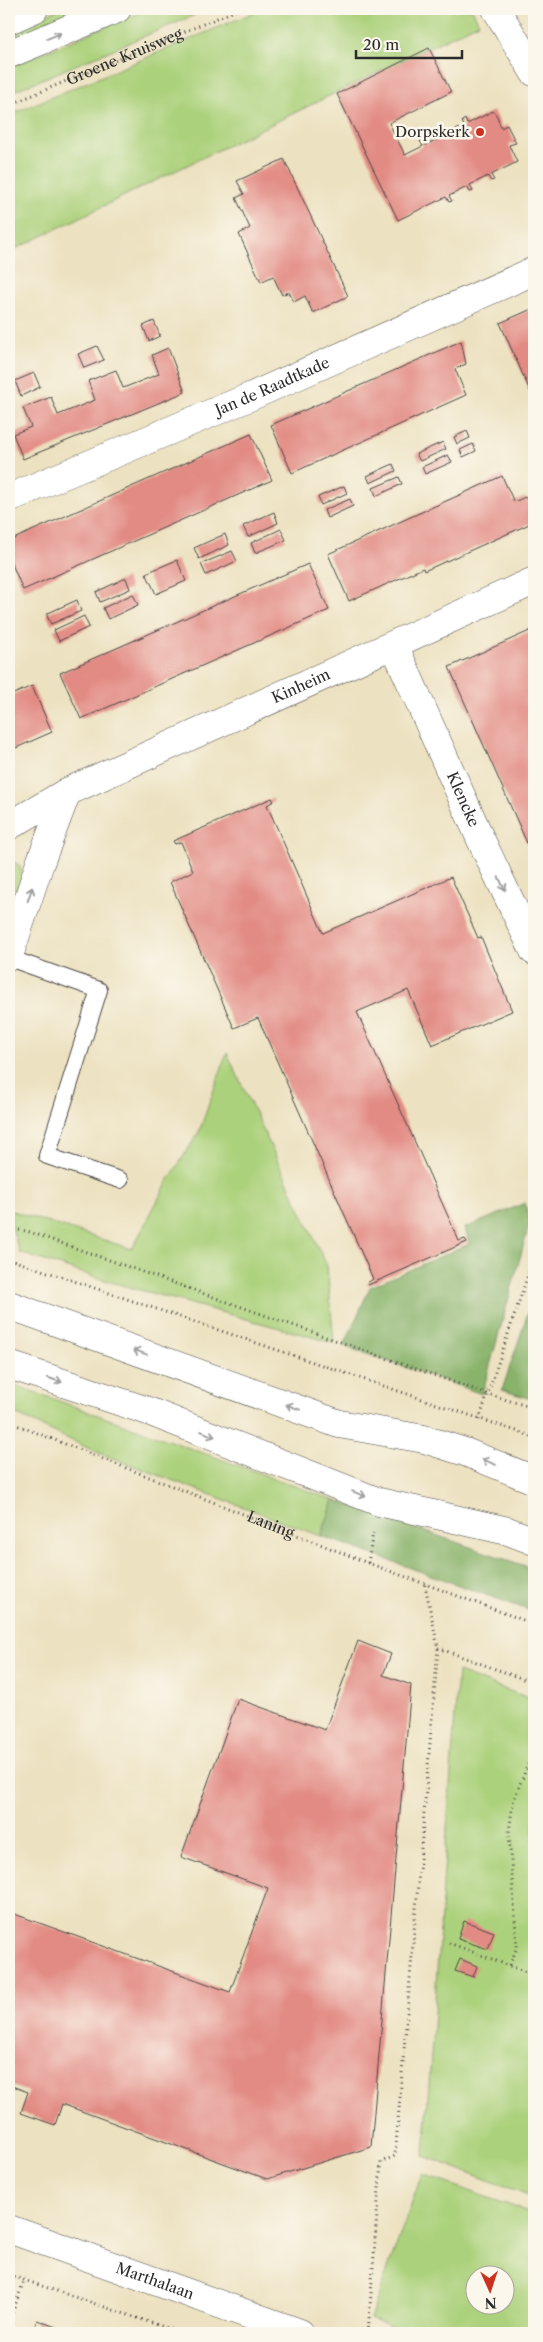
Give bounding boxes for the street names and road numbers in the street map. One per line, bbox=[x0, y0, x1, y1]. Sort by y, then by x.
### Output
street label: Groene Kruisweg bbox=[63, 24, 185, 89]
street label: Jan de Raadtkade bbox=[210, 353, 332, 420]
street label: Kinheim bbox=[269, 664, 333, 707]
street label: Klencke bbox=[443, 769, 484, 830]
street label: Laning bbox=[244, 1506, 297, 1542]
street label: Marthalaan bbox=[114, 2258, 197, 2304]

